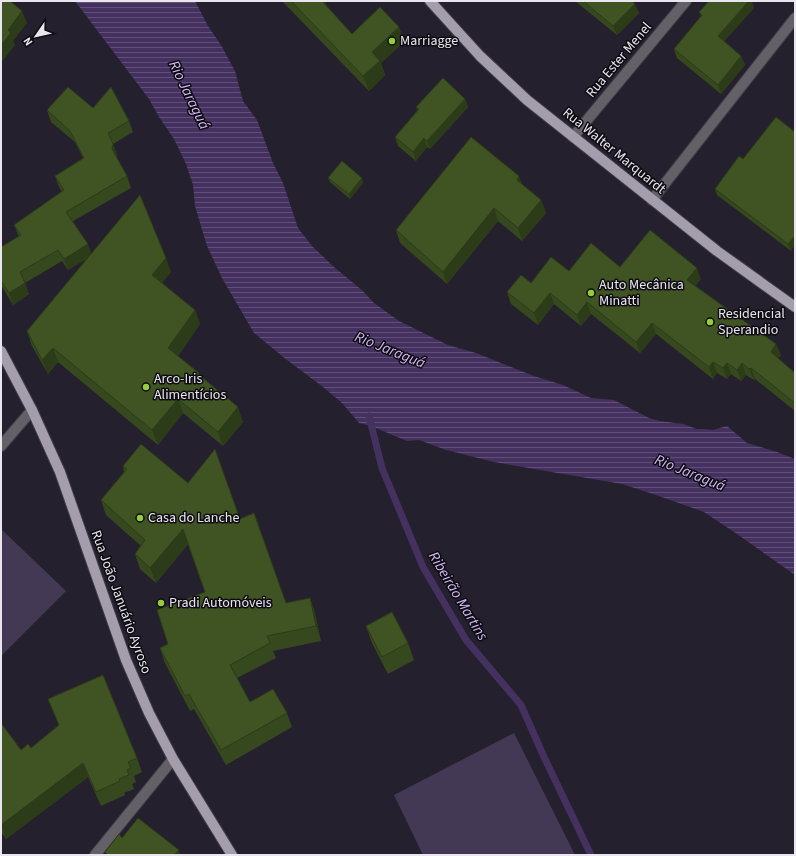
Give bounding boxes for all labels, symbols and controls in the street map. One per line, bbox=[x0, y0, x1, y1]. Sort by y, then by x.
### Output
north arrow bbox=[16, 16, 56, 56]
street label: Rua Ester Menel bbox=[582, 18, 657, 102]
place label: Marriagge bbox=[400, 31, 458, 51]
text: N bbox=[20, 34, 36, 49]
marker: Marriagge bbox=[387, 36, 397, 46]
water label: Rio Jaraguá bbox=[163, 57, 215, 133]
street label: Rua Walter Marquardt bbox=[558, 103, 670, 199]
place label: Auto Mecânica Minatti bbox=[599, 275, 684, 311]
marker: Auto Mecânica Minatti bbox=[586, 288, 596, 298]
place label: Residencial Sperandio bbox=[718, 304, 785, 340]
marker: Residencial Sperandio bbox=[705, 317, 715, 327]
water label: Rio Jaraguá bbox=[352, 326, 428, 374]
place label: Arco-Iris Alimentícios bbox=[154, 369, 226, 405]
marker: Arco-Iris Alimentícios bbox=[141, 382, 151, 392]
water label: Rio Jaraguá bbox=[652, 449, 728, 497]
place label: Casa do Lanche bbox=[148, 508, 239, 528]
marker: Casa do Lanche bbox=[135, 513, 145, 523]
street label: Rua João Januário Ayroso bbox=[86, 527, 156, 677]
water label: Ribeirão Martins bbox=[423, 548, 493, 644]
place label: Pradi Automóveis bbox=[169, 593, 272, 613]
marker: Pradi Automóveis bbox=[156, 598, 166, 608]

